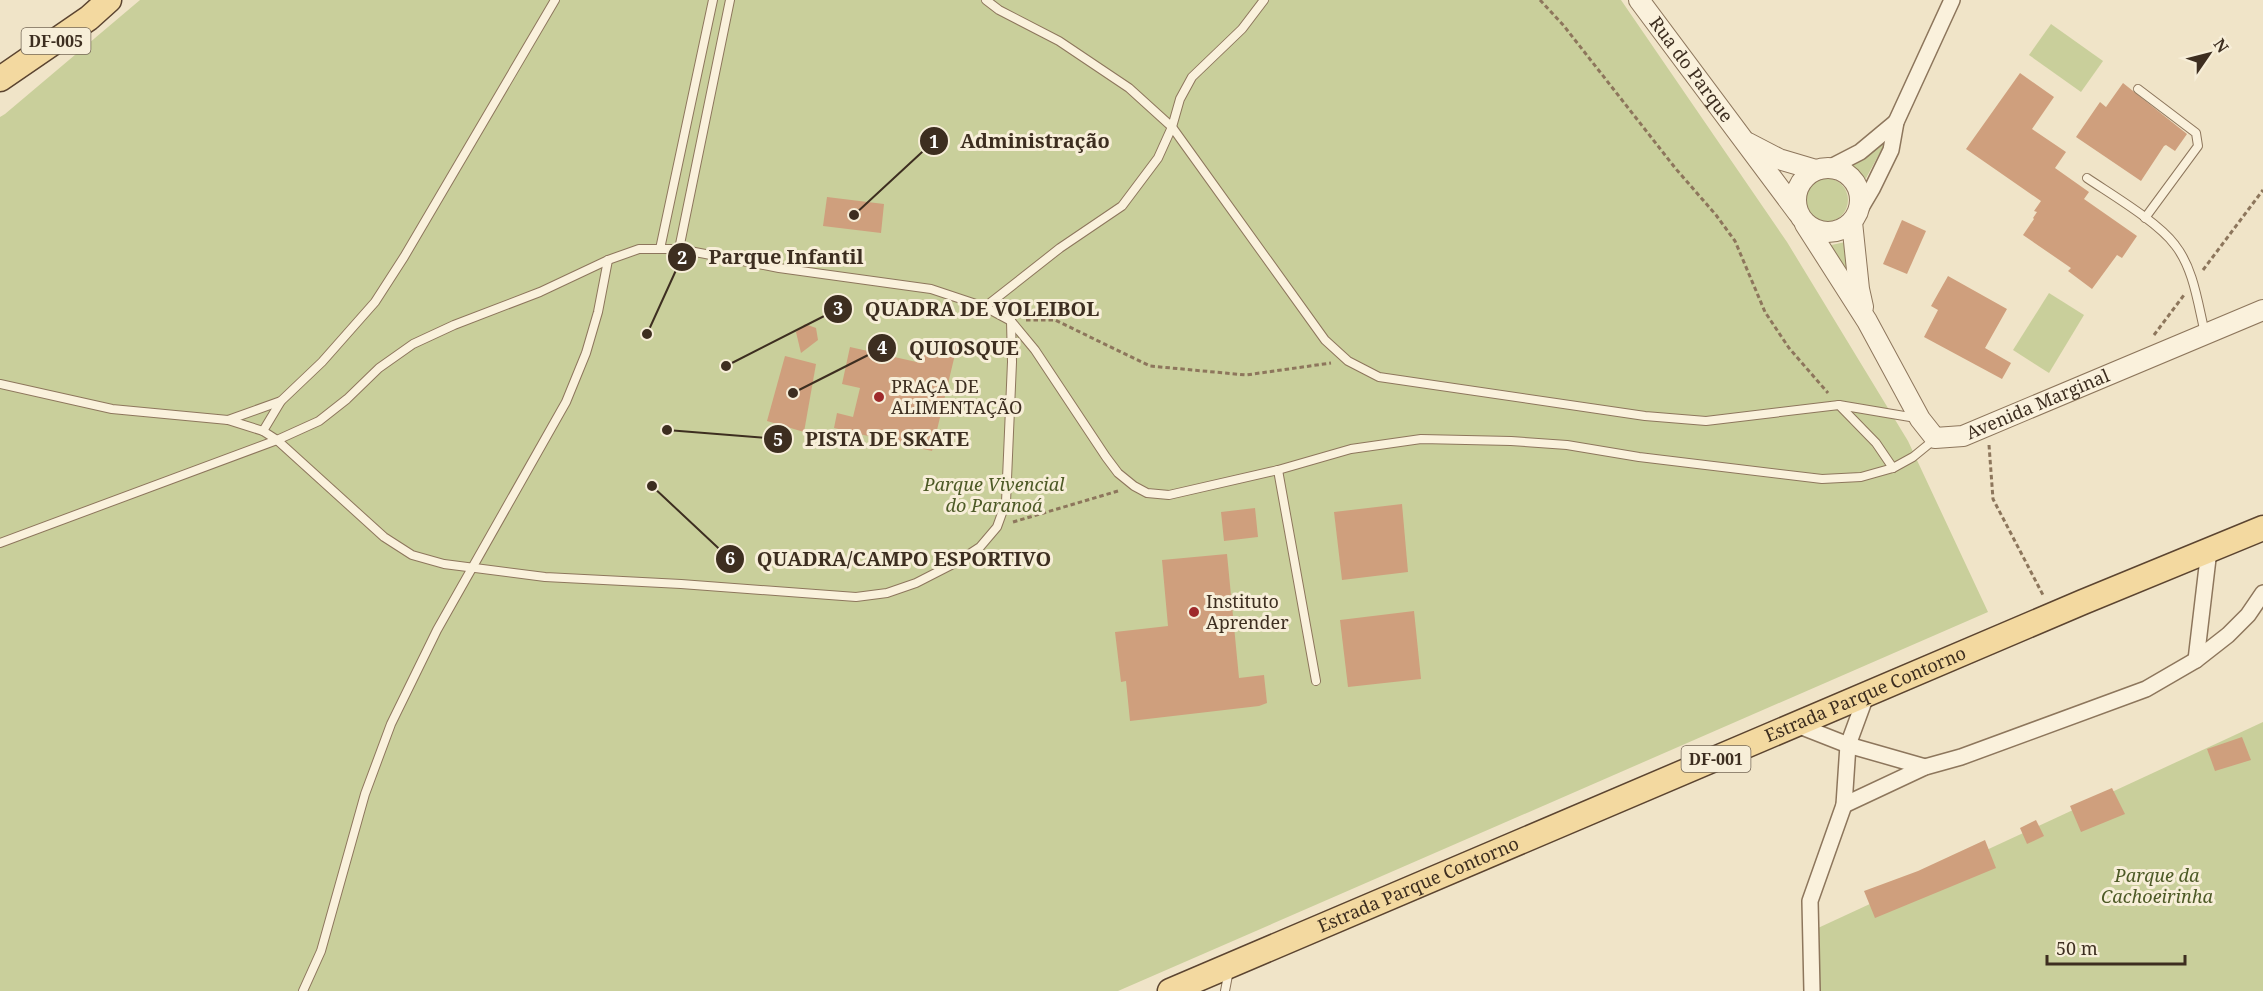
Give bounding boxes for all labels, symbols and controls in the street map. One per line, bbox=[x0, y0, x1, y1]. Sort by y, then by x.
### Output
street label: Rua do Parque bbox=[1645, 12, 1739, 127]
north arrow bbox=[2179, 24, 2239, 84]
road number: DF-005 bbox=[22, 28, 90, 54]
text: N bbox=[2209, 34, 2234, 57]
callout: Administração bbox=[919, 122, 1122, 160]
text: Administração bbox=[960, 127, 1110, 154]
text: 1 bbox=[929, 129, 939, 153]
callout: Parque Infantil bbox=[667, 238, 876, 276]
text: Parque Infantil bbox=[708, 243, 864, 270]
text: 2 bbox=[677, 245, 687, 269]
callout: QUADRA DE VOLEIBOL bbox=[823, 290, 1111, 328]
text: QUADRA DE VOLEIBOL bbox=[865, 295, 1099, 322]
text: 3 bbox=[833, 296, 843, 320]
callout: QUIOSQUE bbox=[867, 329, 1031, 367]
text: QUIOSQUE bbox=[909, 334, 1019, 361]
text: 4 bbox=[877, 335, 887, 359]
street label: Avenida Marginal bbox=[1962, 363, 2113, 444]
place label: PRAÇA DE ALIMENTAÇÃO bbox=[891, 374, 1022, 419]
marker: PRAÇA DE ALIMENTAÇÃO bbox=[872, 390, 886, 404]
callout: PISTA DE SKATE bbox=[763, 420, 981, 458]
text: PISTA DE SKATE bbox=[805, 425, 969, 452]
text: 5 bbox=[773, 427, 783, 451]
park label: Parque Vivencial do Paranoá bbox=[922, 472, 1065, 517]
callout: QUADRA/CAMPO ESPORTIVO bbox=[715, 540, 1063, 578]
text: QUADRA/CAMPO ESPORTIVO bbox=[757, 545, 1051, 572]
text: 6 bbox=[725, 546, 735, 570]
place label: Instituto Aprender bbox=[1206, 589, 1289, 634]
marker: Instituto Aprender bbox=[1187, 605, 1201, 619]
street label: Estrada Parque Contorno bbox=[1761, 640, 1969, 747]
road number: DF-001 bbox=[1682, 746, 1750, 772]
street label: Estrada Parque Contorno bbox=[1314, 831, 1522, 938]
park label: Parque da Cachoeirinha bbox=[2101, 863, 2213, 908]
scale bar bbox=[2047, 928, 2185, 966]
text: 50 m bbox=[2056, 936, 2098, 960]

